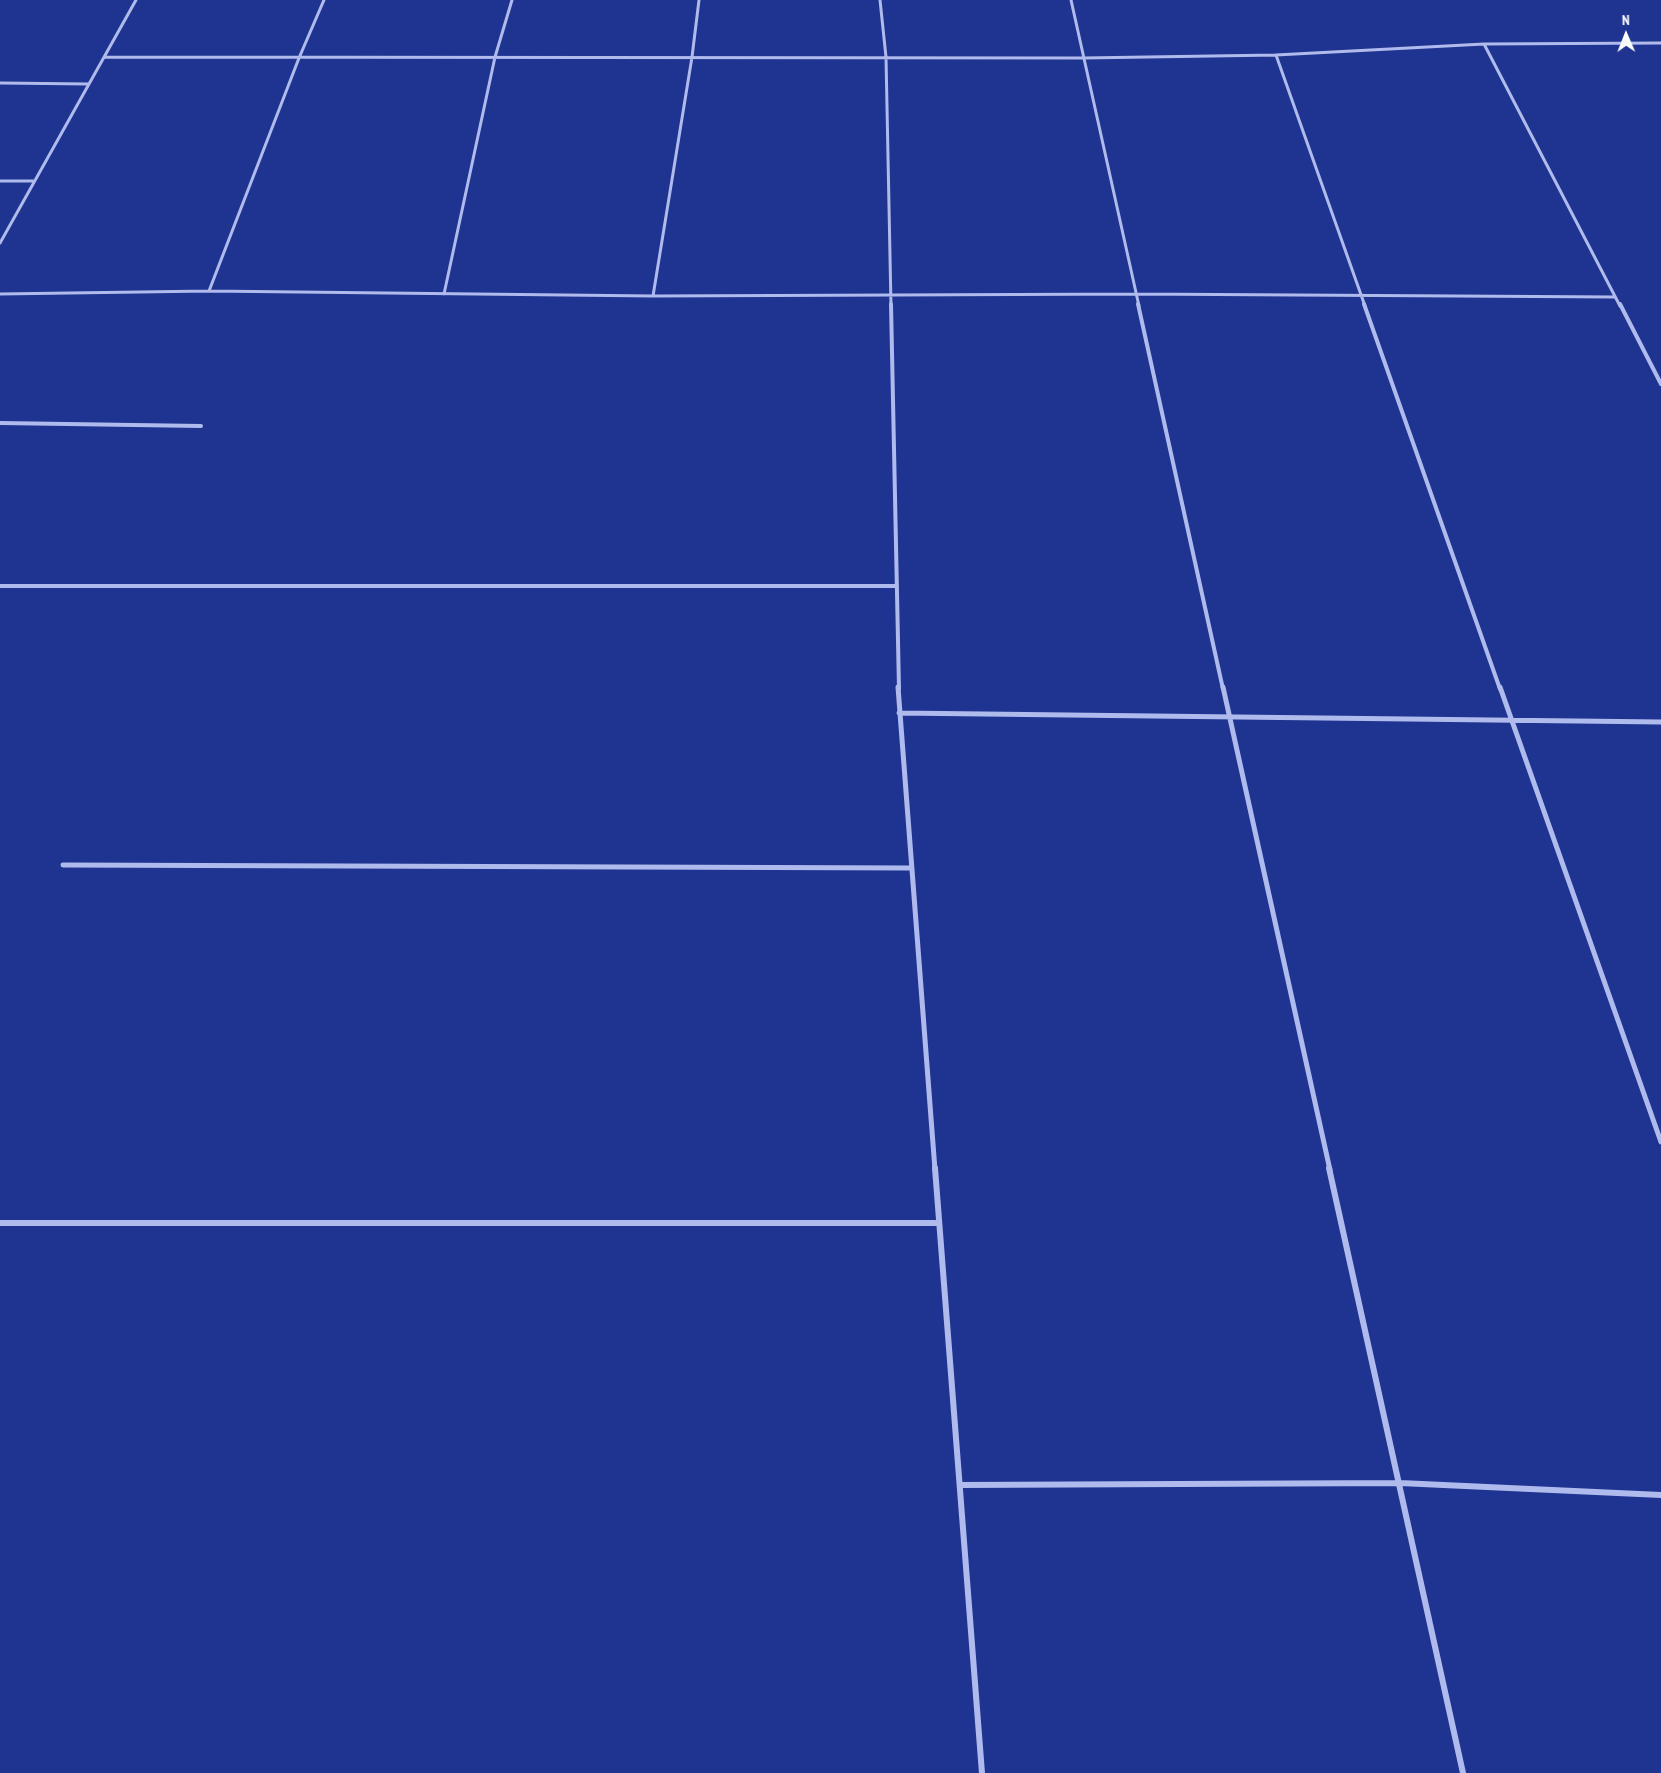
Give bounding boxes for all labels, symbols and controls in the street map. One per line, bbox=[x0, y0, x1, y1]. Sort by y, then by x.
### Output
north arrow bbox=[1601, 10, 1651, 60]
text: N bbox=[1622, 11, 1630, 29]

